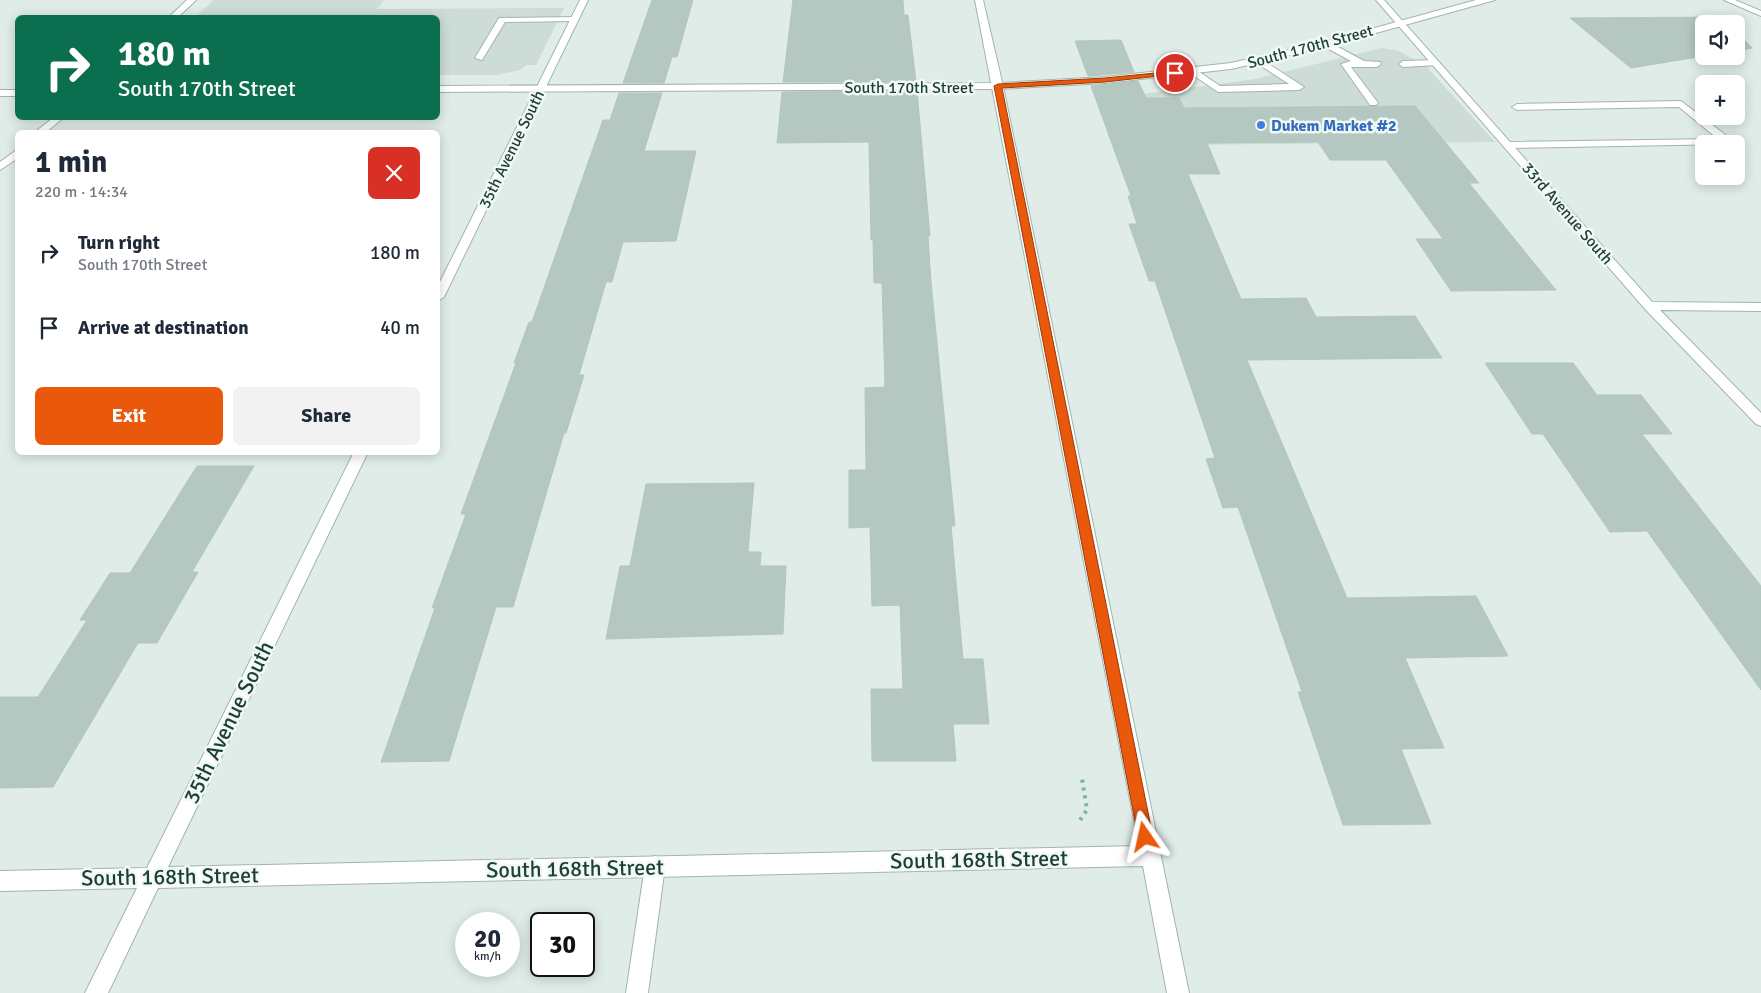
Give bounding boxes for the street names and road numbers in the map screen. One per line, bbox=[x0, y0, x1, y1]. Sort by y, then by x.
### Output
street label: South 170th Street bbox=[1245, 20, 1376, 73]
street label: South 170th Street bbox=[844, 78, 974, 98]
street label: 35th Avenue South bbox=[475, 87, 549, 212]
street label: 33rd Avenue South bbox=[1517, 158, 1617, 269]
street label: 35th Avenue South bbox=[177, 637, 279, 808]
street label: South 168th Street bbox=[890, 844, 1068, 875]
street label: South 168th Street bbox=[486, 853, 664, 884]
street label: South 168th Street bbox=[81, 861, 259, 892]

